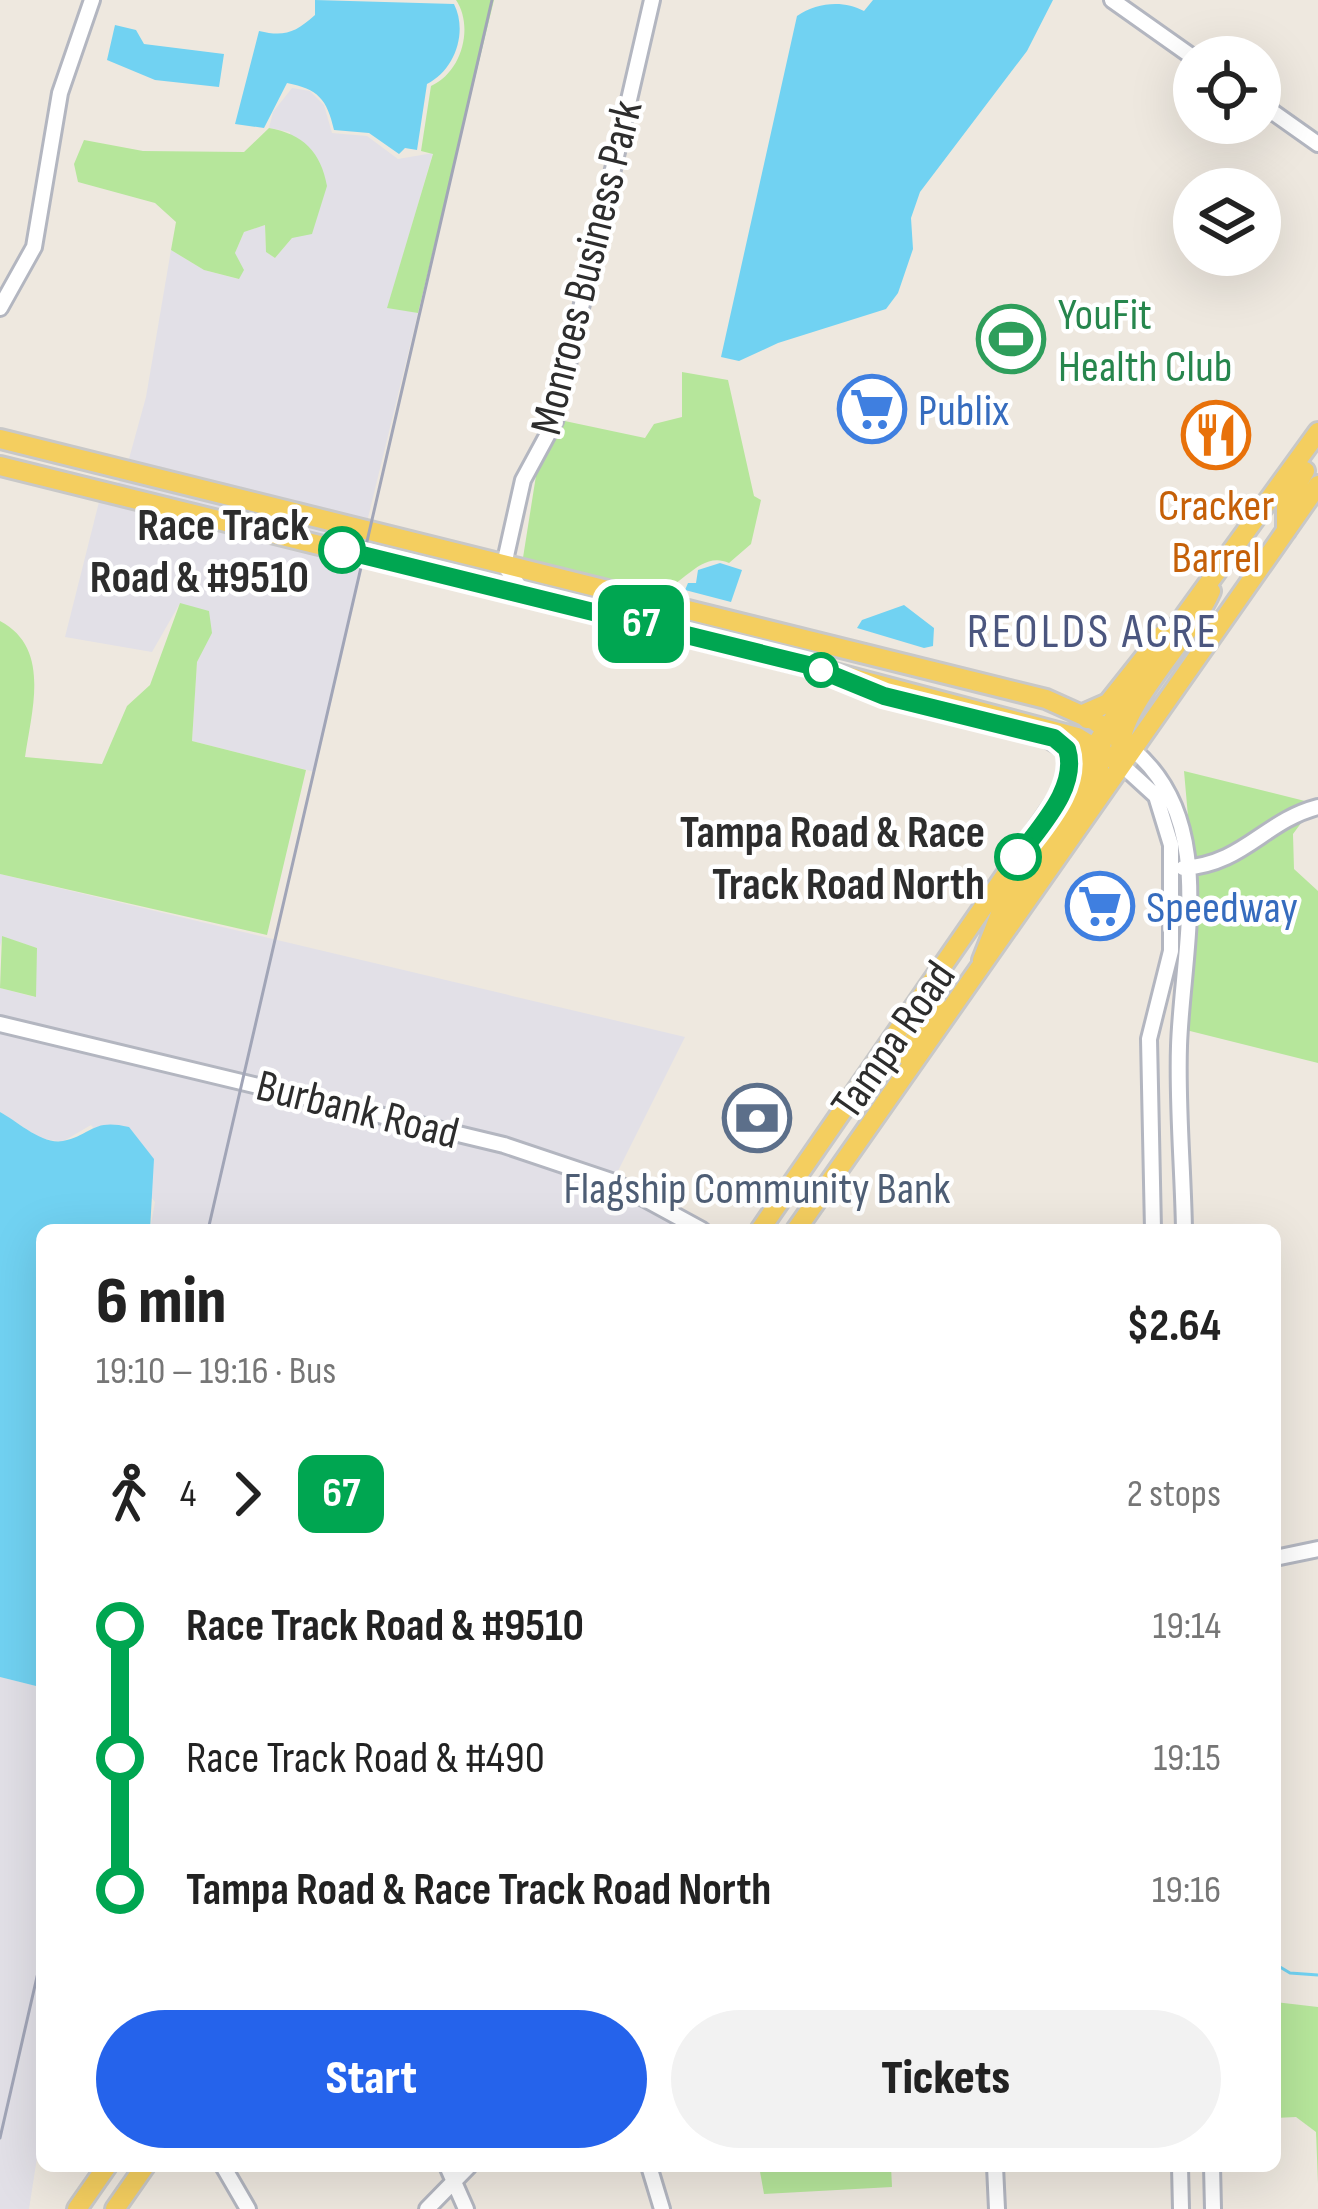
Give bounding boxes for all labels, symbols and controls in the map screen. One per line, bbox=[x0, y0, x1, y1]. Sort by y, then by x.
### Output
map controls bbox=[1173, 36, 1281, 276]
button: locate bbox=[1173, 36, 1281, 144]
street label: Monroes Business Park bbox=[519, 95, 656, 440]
button: layers bbox=[1173, 168, 1281, 276]
place label: YouFit Health Club bbox=[1058, 288, 1232, 395]
sports icon: YouFit Health Club bbox=[976, 304, 1046, 374]
supermarket icon: Publix bbox=[837, 374, 907, 444]
place label: Publix bbox=[918, 384, 1009, 439]
restaurant icon: Cracker Barrel bbox=[1181, 400, 1251, 470]
place label: Cracker Barrel bbox=[1158, 479, 1274, 586]
place label: Race Track Road & #9510 bbox=[90, 499, 309, 606]
marker: Race Track Road & #9510 bbox=[320, 528, 364, 572]
line badge: 67 bbox=[587, 585, 695, 663]
text: 67 bbox=[622, 598, 660, 649]
district label: REOLDS ACRE bbox=[967, 604, 1219, 661]
unlabelled marker bbox=[805, 654, 837, 686]
place label: Tampa Road & Race Track Road North bbox=[680, 806, 985, 913]
marker: Tampa Road & Race Track Road North bbox=[996, 835, 1040, 879]
supermarket icon: Speedway bbox=[1065, 871, 1135, 941]
place label: Speedway bbox=[1146, 881, 1298, 936]
street label: Tampa Road bbox=[820, 951, 968, 1130]
street label: Burbank Road bbox=[251, 1059, 464, 1162]
bank icon: Flagship Community Bank bbox=[722, 1083, 792, 1153]
place label: Flagship Community Bank bbox=[564, 1162, 950, 1217]
text: 6 min bbox=[96, 1263, 226, 1342]
text: $2.64 bbox=[1126, 1299, 1221, 1354]
text: 19:10 – 19:16 · Bus bbox=[96, 1348, 336, 1395]
icon: walk bbox=[96, 1461, 162, 1527]
icon: forward bbox=[214, 1461, 280, 1527]
text: 67 bbox=[322, 1468, 360, 1519]
text: 4 bbox=[180, 1471, 196, 1518]
text: 2 stops bbox=[1127, 1471, 1221, 1518]
text: Race Track Road & #9510 bbox=[186, 1599, 584, 1654]
text: 19:14 bbox=[1153, 1603, 1221, 1650]
text: Race Track Road & #490 bbox=[186, 1731, 545, 1786]
text: 19:15 bbox=[1153, 1735, 1221, 1782]
text: Tampa Road & Race Track Road North bbox=[186, 1863, 771, 1918]
text: 19:16 bbox=[1152, 1867, 1221, 1914]
button: Start bbox=[96, 2010, 647, 2148]
button: Tickets bbox=[671, 2010, 1221, 2148]

